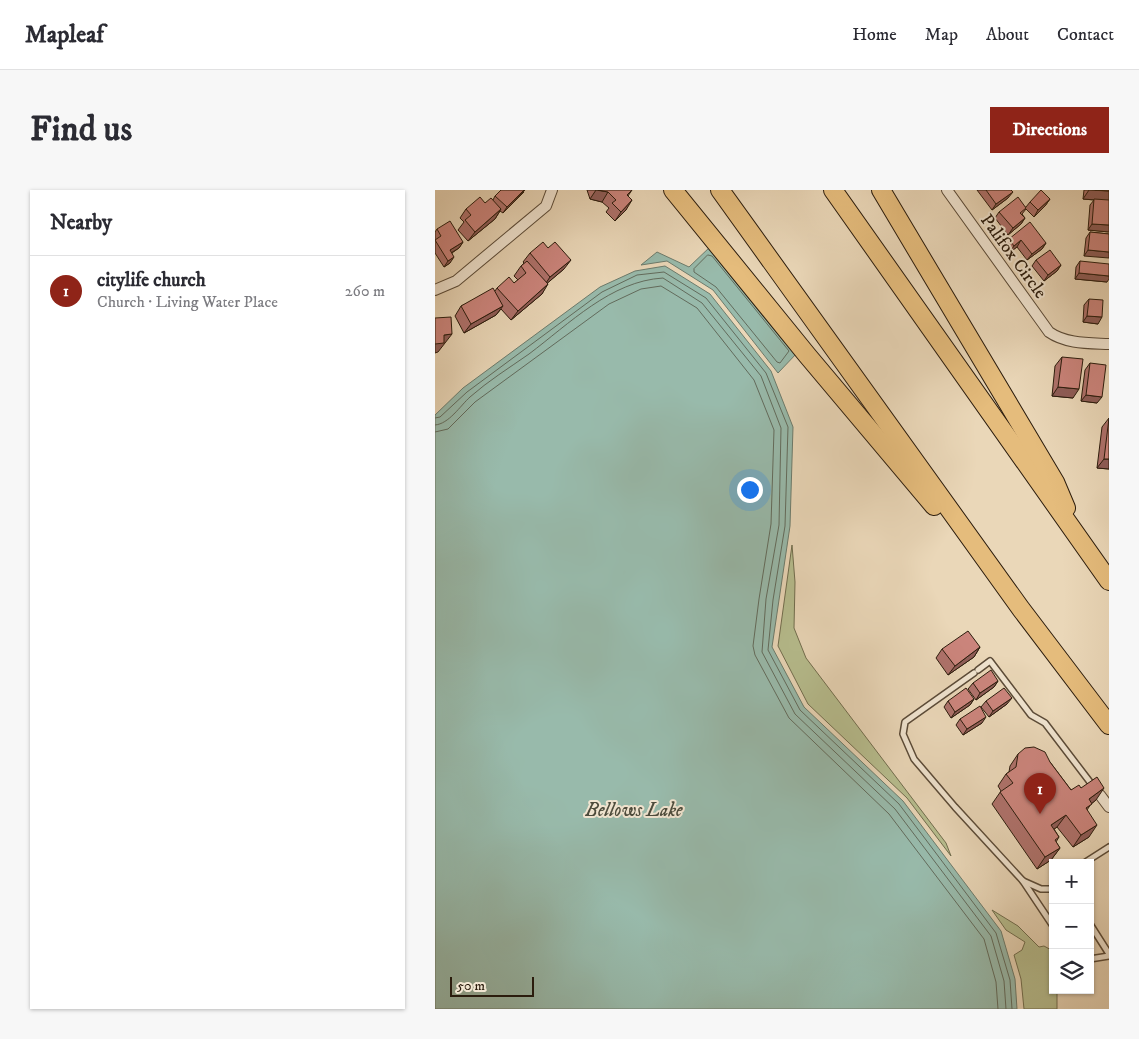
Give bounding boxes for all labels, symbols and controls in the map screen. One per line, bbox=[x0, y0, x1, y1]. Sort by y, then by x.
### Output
text: Mapleaf bbox=[25, 20, 104, 50]
text: Home bbox=[852, 24, 897, 46]
text: Map bbox=[925, 24, 958, 46]
text: About bbox=[986, 24, 1029, 46]
text: Contact bbox=[1057, 24, 1114, 46]
button: Directions bbox=[990, 107, 1109, 153]
text: Find us bbox=[30, 108, 132, 152]
text: Nearby bbox=[50, 210, 112, 236]
street label: Palifox Circle bbox=[975, 210, 1051, 303]
text: citylife church bbox=[97, 269, 206, 292]
text: 1 bbox=[63, 281, 69, 301]
text: 260 m bbox=[345, 281, 385, 301]
text: Church · Living Water Place bbox=[97, 292, 278, 312]
your location bbox=[737, 477, 763, 503]
pin: 1 bbox=[1024, 773, 1056, 814]
water label: Bellows Lake bbox=[584, 799, 683, 822]
map controls bbox=[1049, 859, 1094, 994]
button: + bbox=[1049, 859, 1094, 904]
button: − bbox=[1049, 904, 1094, 949]
button: layers bbox=[1049, 949, 1094, 994]
scale bar bbox=[450, 974, 534, 997]
text: 50 m bbox=[457, 977, 485, 995]

